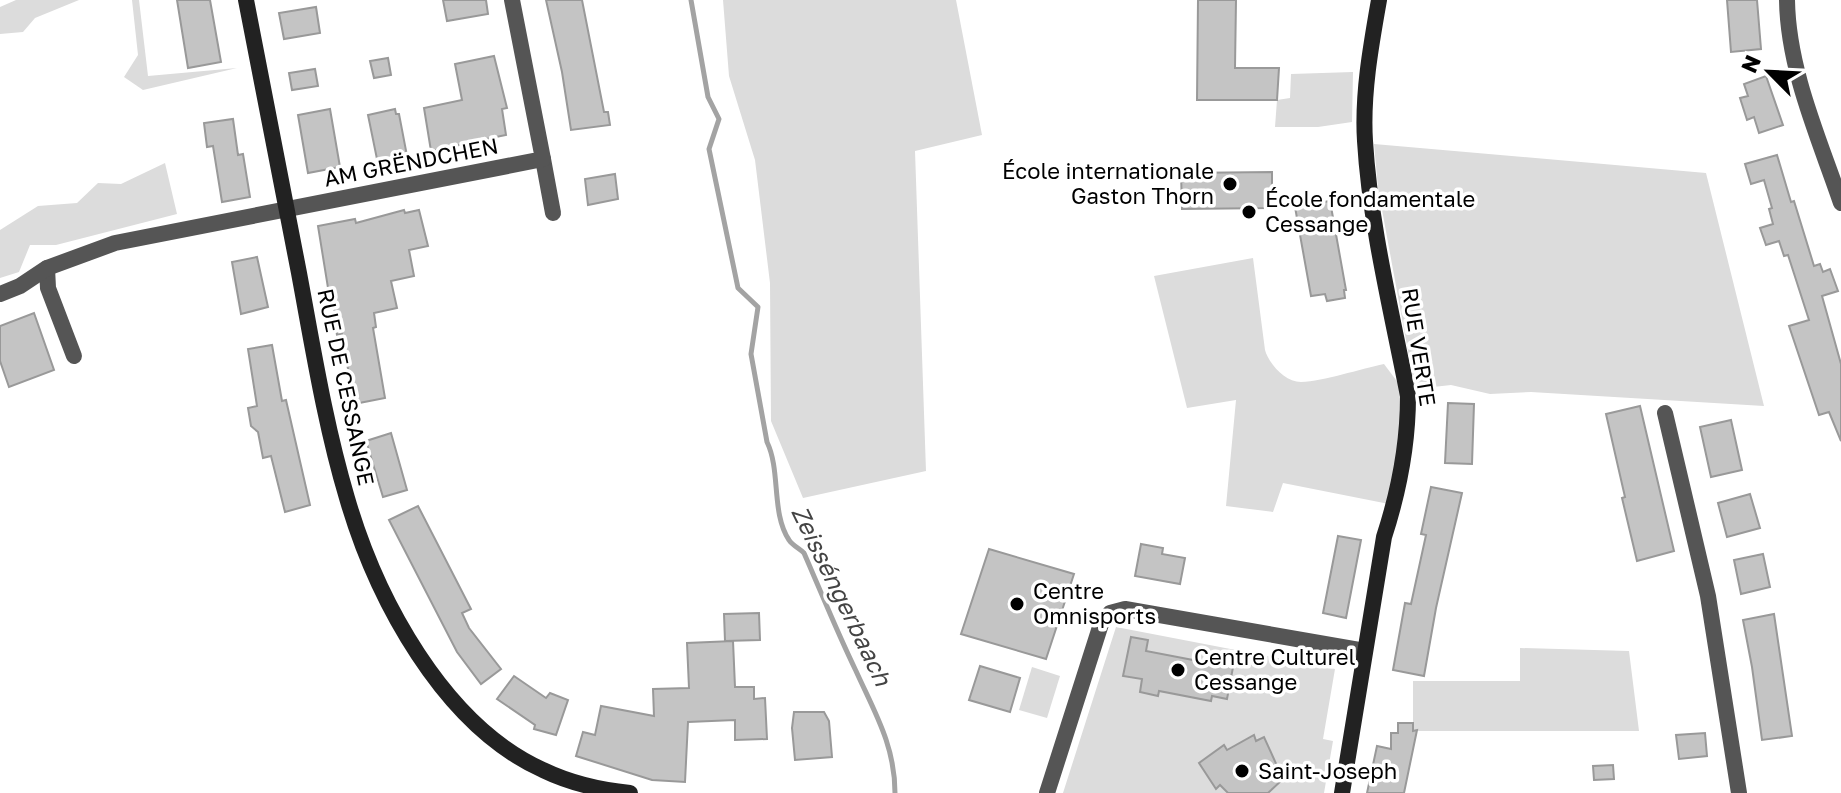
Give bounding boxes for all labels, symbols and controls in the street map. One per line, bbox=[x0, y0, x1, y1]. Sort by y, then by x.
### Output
north arrow bbox=[1729, 32, 1809, 112]
text: N bbox=[1735, 51, 1766, 77]
street label: AM GRËNDCHEN bbox=[321, 131, 500, 192]
place label: École internationale Gaston Thorn bbox=[1002, 157, 1214, 209]
marker: École internationale Gaston Thorn bbox=[1221, 175, 1239, 193]
place label: École fondamentale Cessange bbox=[1265, 185, 1475, 237]
marker: École fondamentale Cessange bbox=[1240, 203, 1258, 221]
street label: RUE DE CESSANGE bbox=[312, 286, 381, 488]
street label: RUE VERTE bbox=[1397, 286, 1442, 408]
water label: Zeisséngerbaach bbox=[785, 501, 899, 691]
place label: Centre Omnisports bbox=[1033, 577, 1156, 629]
marker: Centre Omnisports bbox=[1008, 595, 1026, 613]
place label: Centre Culturel Cessange bbox=[1194, 643, 1356, 695]
marker: Centre Culturel Cessange bbox=[1169, 661, 1187, 679]
place label: Saint-Joseph bbox=[1258, 757, 1397, 784]
marker: Saint-Joseph bbox=[1233, 762, 1251, 780]

